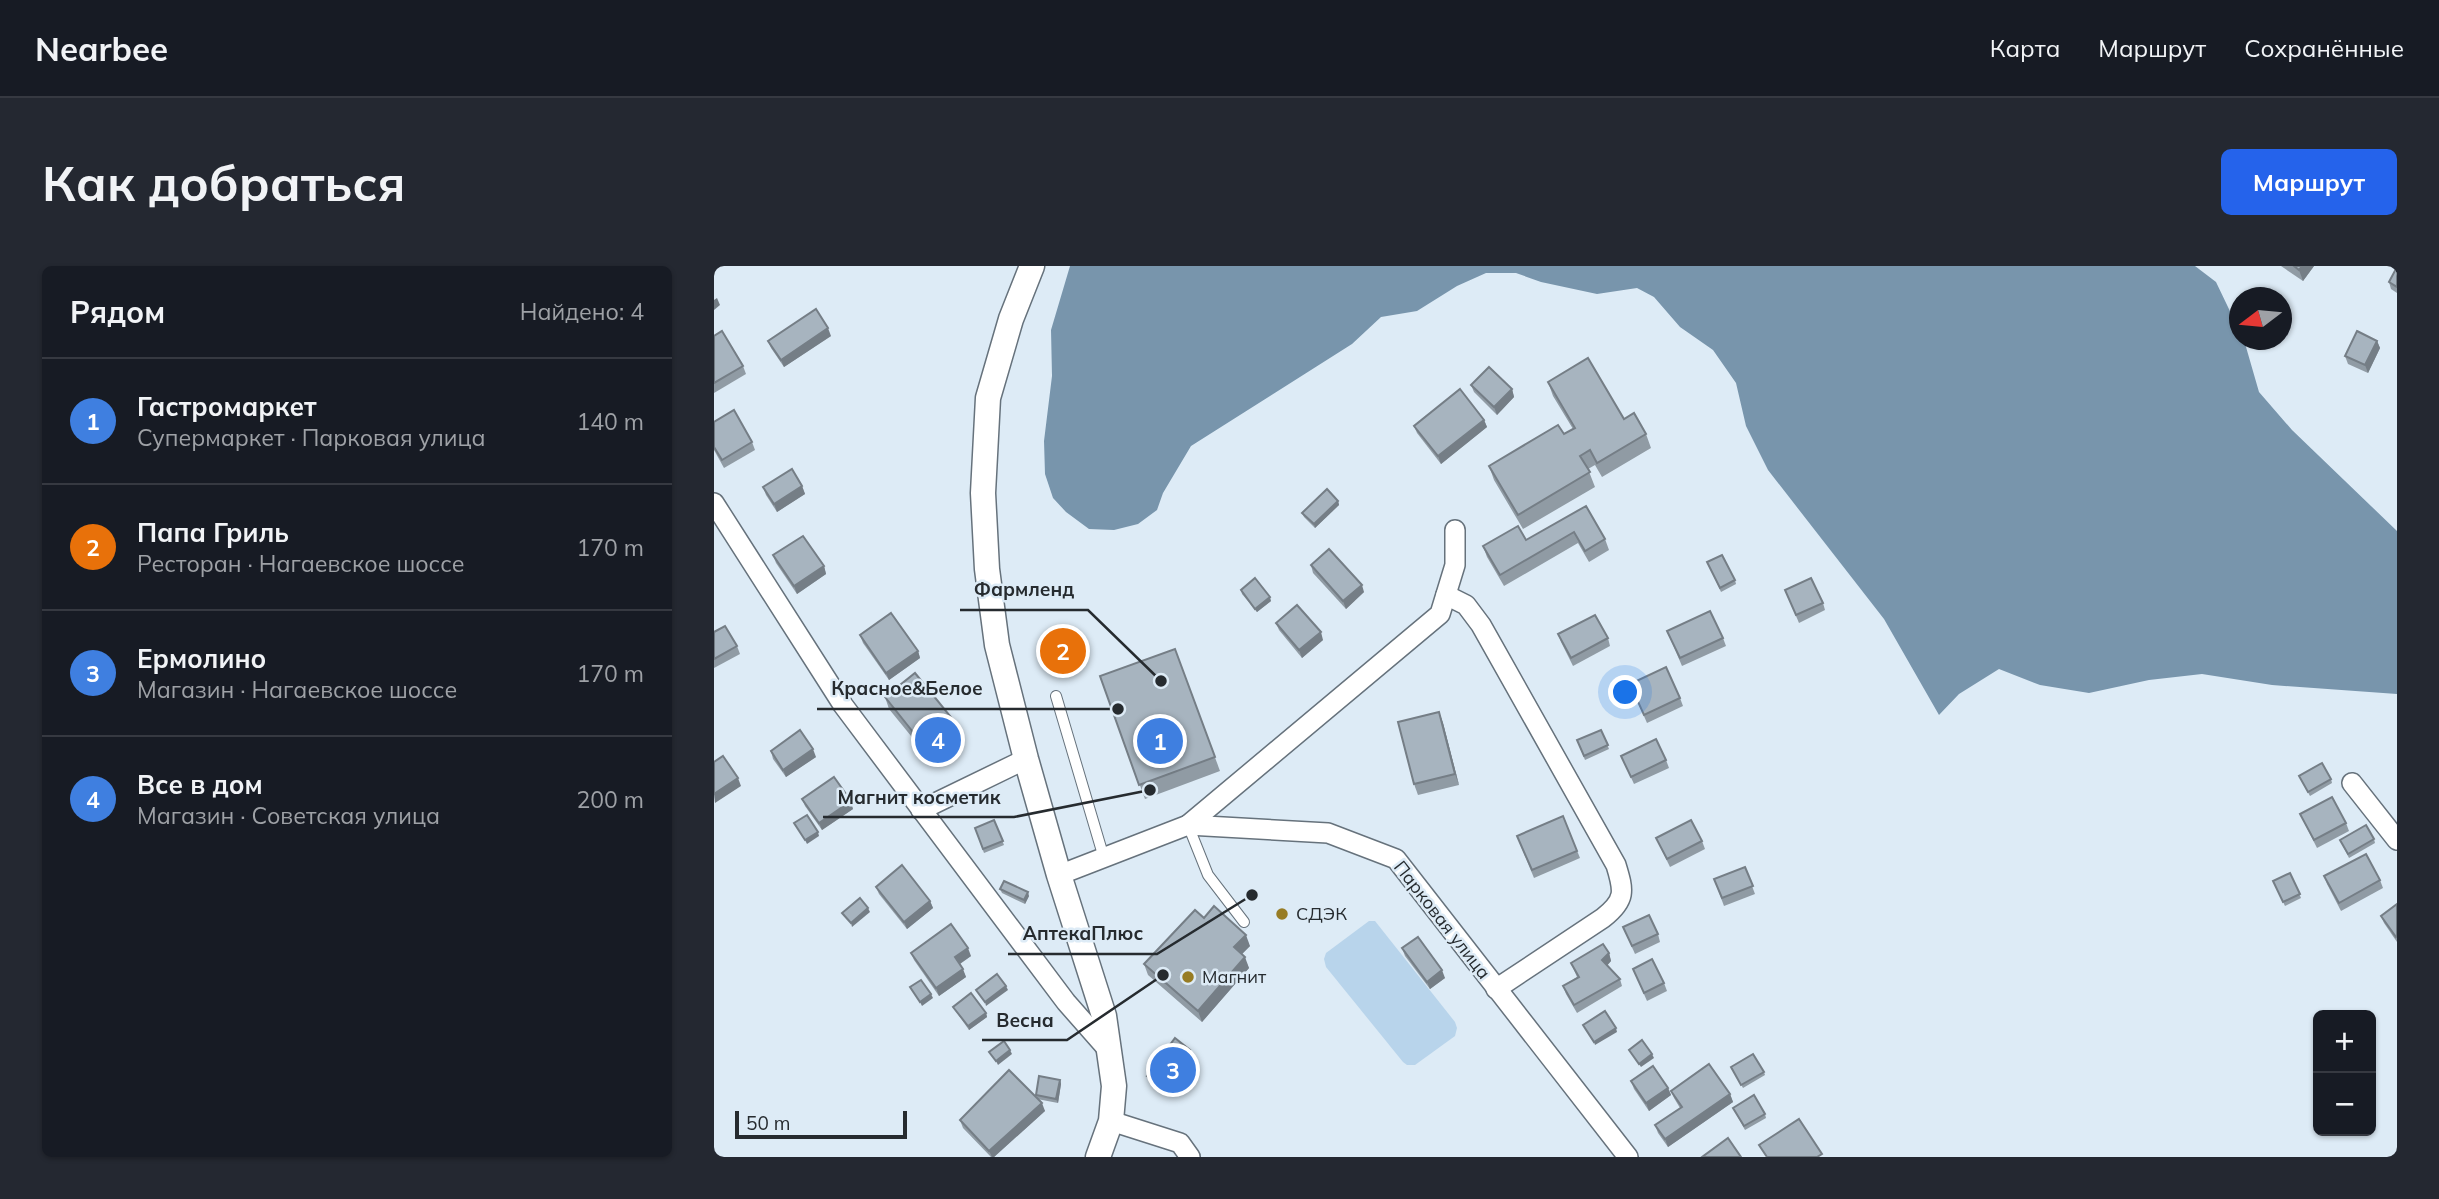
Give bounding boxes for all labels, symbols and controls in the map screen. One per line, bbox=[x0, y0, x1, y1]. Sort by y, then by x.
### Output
text: Nearbee bbox=[35, 28, 168, 69]
text: Карта bbox=[1990, 33, 2060, 63]
text: Маршрут bbox=[2098, 33, 2206, 63]
text: Сохранённые bbox=[2244, 33, 2404, 63]
button: Маршрут bbox=[2221, 149, 2397, 215]
text: Как добраться bbox=[42, 152, 405, 213]
north arrow bbox=[2229, 287, 2292, 350]
text: Рядом bbox=[70, 293, 165, 331]
text: Найдено: 4 bbox=[520, 297, 644, 326]
text: Гастромаркет bbox=[137, 390, 317, 423]
text: 1 bbox=[86, 407, 100, 436]
text: 140 m bbox=[576, 407, 644, 436]
text: Супермаркет · Парковая улица bbox=[137, 423, 486, 452]
text: Папа Гриль bbox=[137, 516, 289, 549]
text: 2 bbox=[86, 533, 100, 562]
text: 170 m bbox=[576, 533, 644, 562]
text: Ресторан · Нагаевское шоссе bbox=[137, 549, 465, 578]
callout: Фармленд bbox=[960, 570, 1088, 610]
text: Фармленд bbox=[974, 577, 1074, 601]
pin: 2 bbox=[1040, 625, 1086, 677]
text: Ермолино bbox=[137, 642, 266, 675]
text: 3 bbox=[86, 659, 100, 688]
text: 170 m bbox=[576, 659, 644, 688]
callout: Красное&Белое bbox=[817, 669, 997, 709]
text: Магазин · Нагаевское шоссе bbox=[137, 675, 457, 704]
your location bbox=[1608, 675, 1642, 709]
text: Красное&Белое bbox=[831, 676, 983, 700]
pin: 4 bbox=[915, 714, 961, 766]
pin: 1 bbox=[1137, 715, 1183, 767]
text: Все в дом bbox=[137, 768, 263, 801]
callout: Магнит косметик bbox=[823, 777, 1014, 817]
text: 4 bbox=[86, 785, 100, 814]
text: 200 m bbox=[576, 785, 644, 814]
text: Магнит косметик bbox=[837, 785, 1001, 809]
text: Магазин · Советская улица bbox=[137, 801, 440, 830]
street label: Парковая улица bbox=[1389, 856, 1496, 983]
place label: СДЭК bbox=[1296, 902, 1347, 925]
marker: СДЭК bbox=[1274, 906, 1290, 922]
callout: АптекаПлюс bbox=[1008, 914, 1157, 954]
text: АптекаПлюс bbox=[1023, 921, 1143, 945]
place label: Магнит bbox=[1202, 965, 1267, 988]
marker: Магнит bbox=[1180, 969, 1196, 985]
callout: Весна bbox=[982, 1000, 1067, 1040]
text: Весна bbox=[996, 1008, 1054, 1032]
map controls bbox=[2313, 1010, 2376, 1136]
button: + bbox=[2313, 1010, 2376, 1073]
pin: 3 bbox=[1150, 1044, 1196, 1096]
button: − bbox=[2313, 1073, 2376, 1136]
scale bar bbox=[735, 1108, 906, 1140]
text: 50 m bbox=[746, 1111, 790, 1135]

